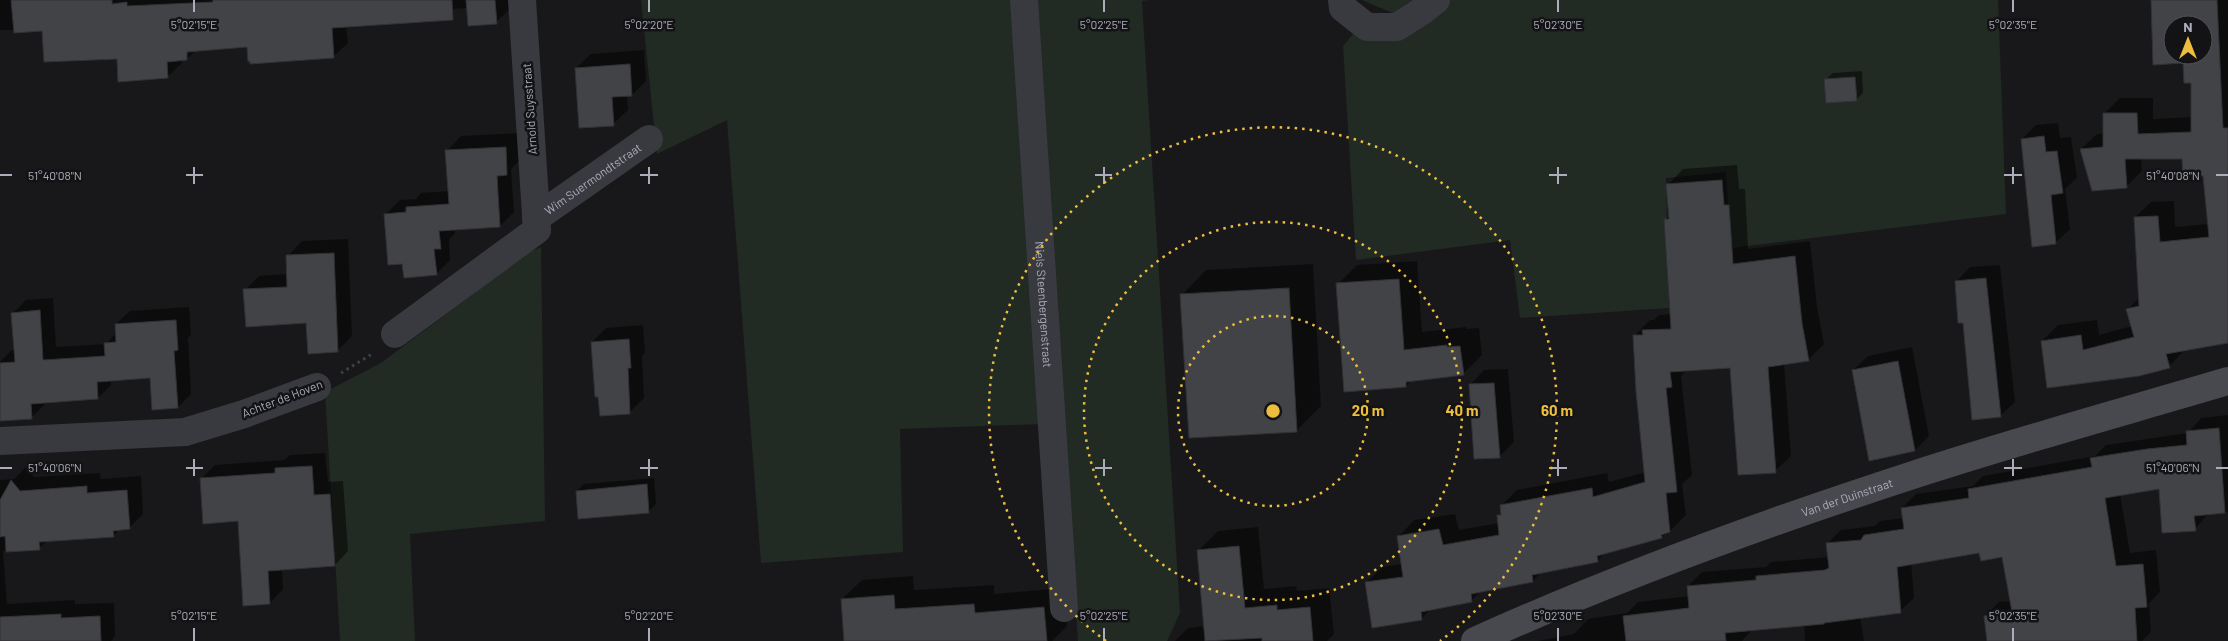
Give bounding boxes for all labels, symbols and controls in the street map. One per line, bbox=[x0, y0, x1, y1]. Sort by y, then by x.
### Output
north arrow bbox=[2163, 15, 2213, 65]
text: 5°02'15"E bbox=[171, 17, 217, 31]
text: 5°02'20"E bbox=[624, 17, 674, 31]
text: 5°02'25"E bbox=[1080, 17, 1128, 31]
text: 5°02'30"E bbox=[1534, 17, 1582, 31]
text: 5°02'35"E bbox=[1989, 17, 2037, 31]
text: N bbox=[2183, 18, 2193, 35]
street label: Arnold Suysstraat bbox=[519, 63, 539, 155]
street label: Wim Suermondtstraat bbox=[541, 140, 644, 217]
text: 51°40'08"N bbox=[28, 168, 82, 182]
text: 51°40'08"N bbox=[2146, 168, 2200, 182]
street label: Niels Steenbergenstraat bbox=[1033, 241, 1055, 368]
street label: Achter de Hoven bbox=[240, 376, 324, 420]
text: 20 m bbox=[1352, 401, 1384, 419]
text: 40 m bbox=[1445, 401, 1479, 419]
text: 60 m bbox=[1541, 401, 1573, 419]
centre of rings bbox=[1264, 402, 1282, 420]
text: 51°40'06"N bbox=[28, 460, 82, 474]
text: 51°40'06"N bbox=[2146, 460, 2200, 474]
street label: Van der Duinstraat bbox=[1799, 475, 1894, 519]
text: 5°02'15"E bbox=[171, 608, 217, 622]
text: 5°02'20"E bbox=[624, 608, 674, 622]
text: 5°02'25"E bbox=[1080, 608, 1128, 622]
text: 5°02'30"E bbox=[1534, 608, 1582, 622]
text: 5°02'35"E bbox=[1989, 608, 2037, 622]

